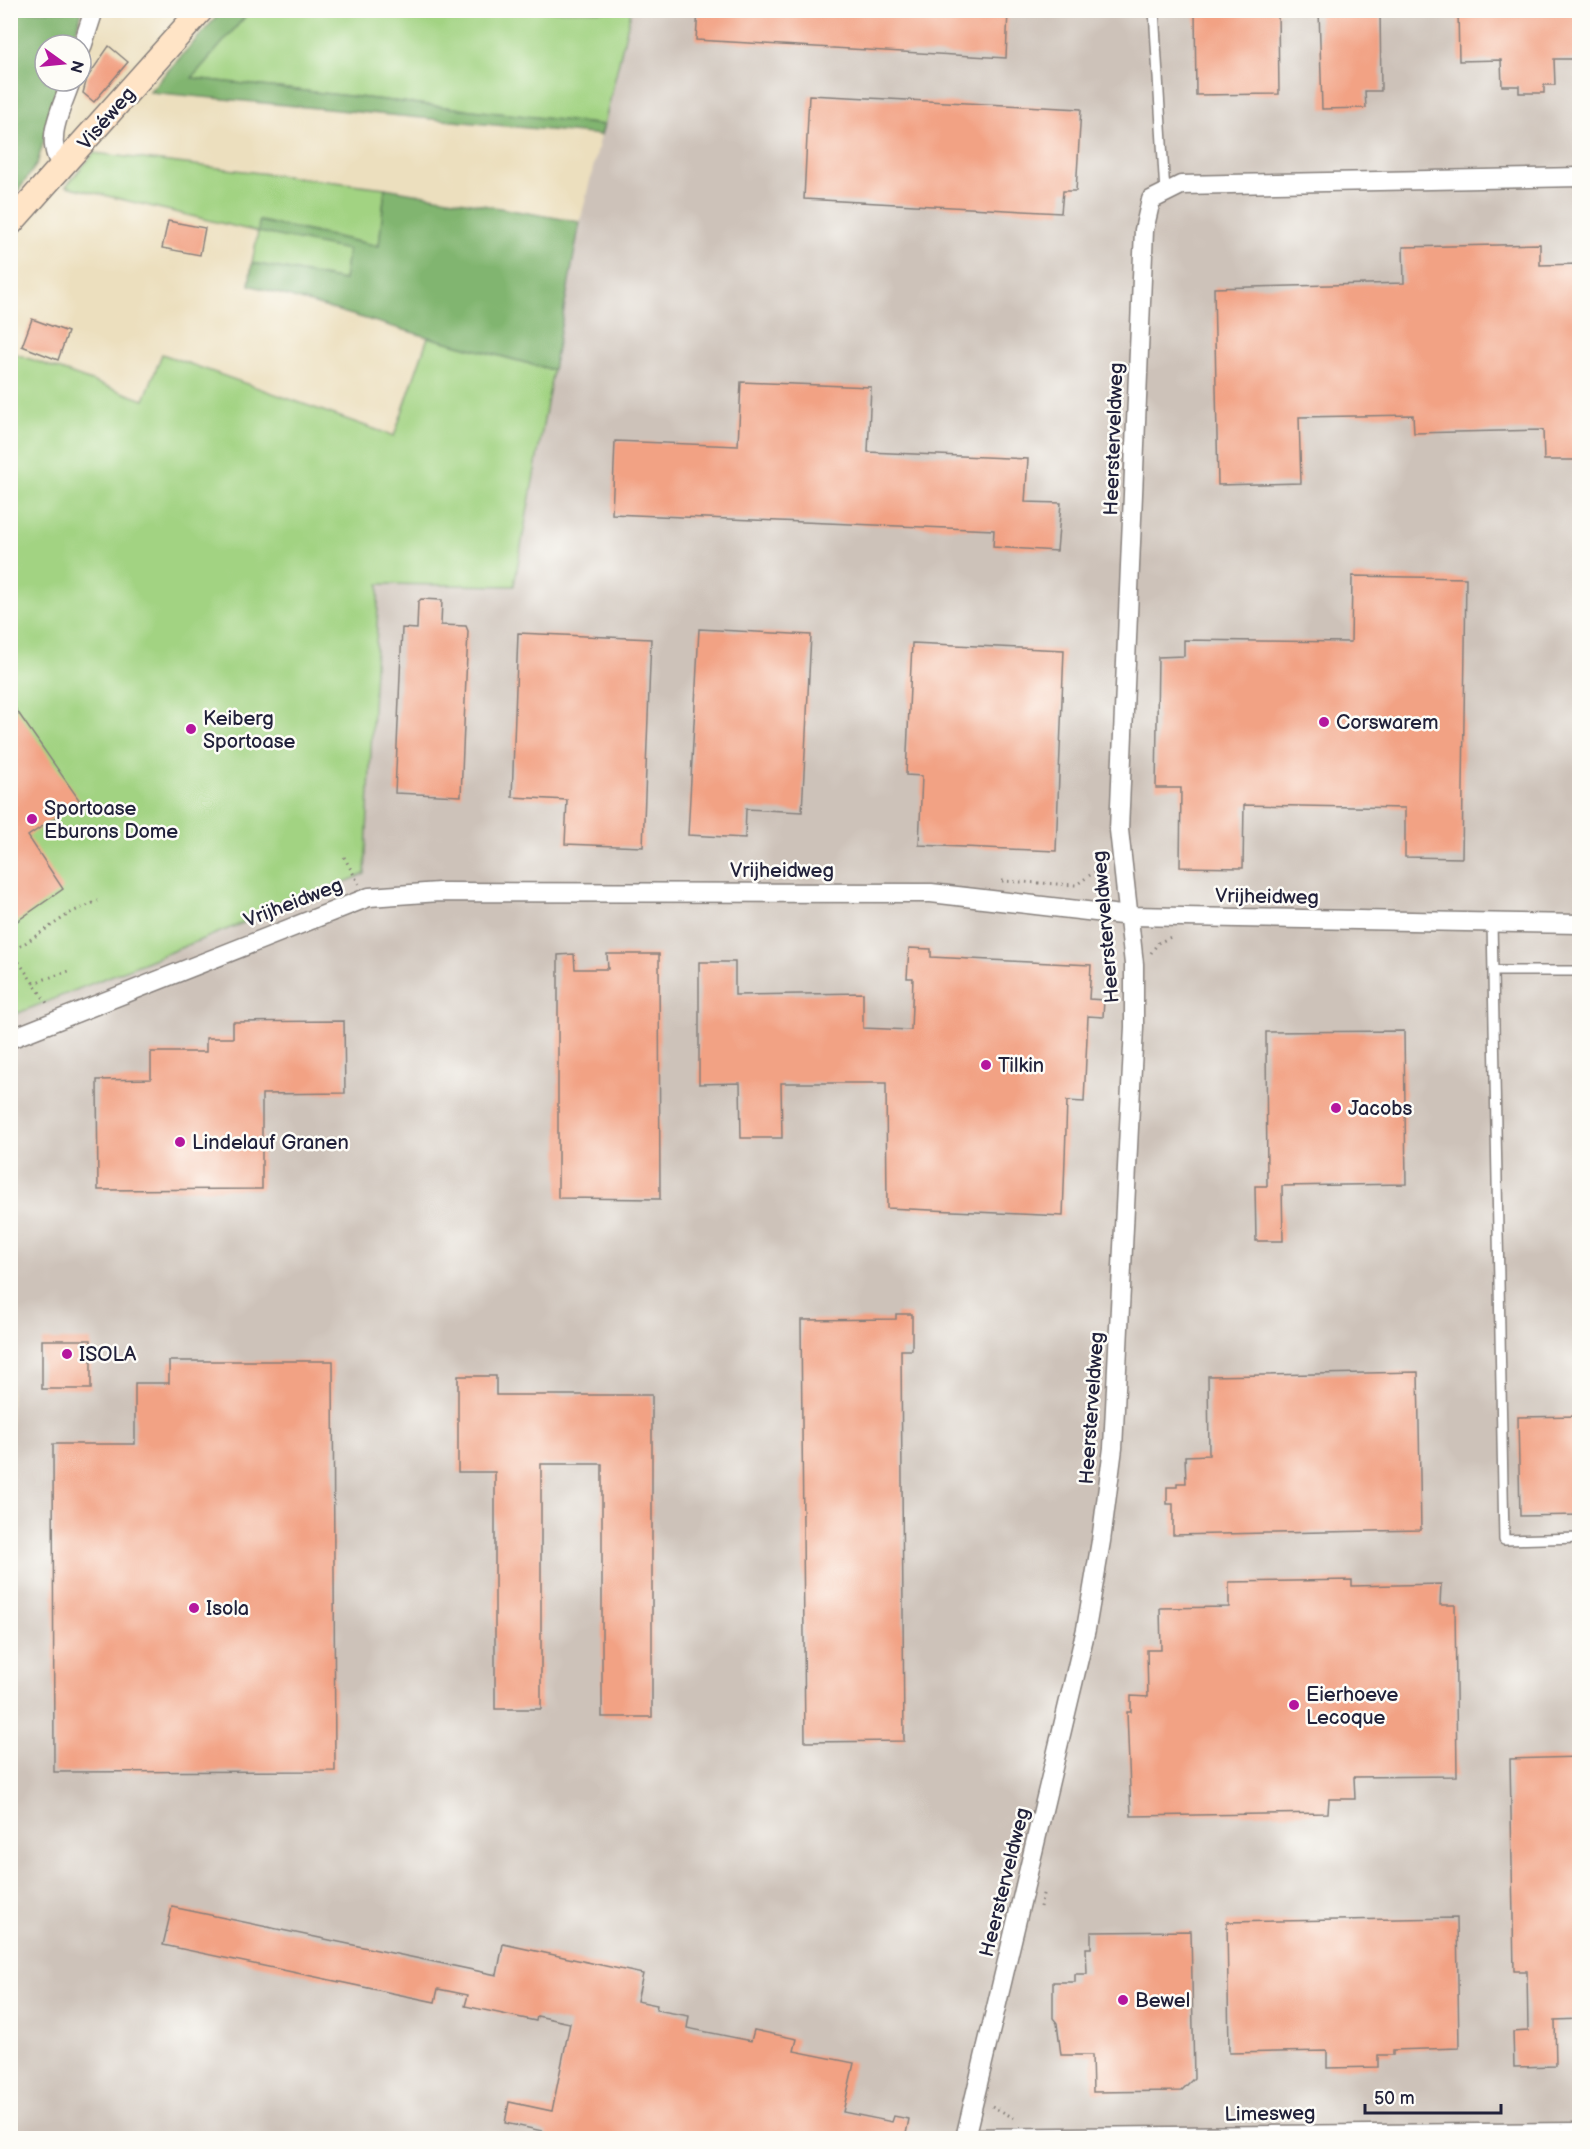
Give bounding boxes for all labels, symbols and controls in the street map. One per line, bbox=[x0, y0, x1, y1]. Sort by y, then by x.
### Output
north arrow bbox=[33, 33, 93, 93]
text: N bbox=[65, 58, 87, 75]
street label: Viséweg bbox=[73, 82, 141, 155]
street label: Heersterveldweg bbox=[1099, 362, 1129, 516]
place label: Keiberg Sportoase bbox=[203, 707, 296, 754]
place label: Corswarem bbox=[1336, 711, 1438, 735]
marker: Corswarem bbox=[1317, 715, 1331, 729]
marker: Keiberg Sportoase bbox=[184, 722, 198, 736]
place label: Sportoase Eburons Dome bbox=[44, 797, 178, 844]
marker: Sportoase Eburons Dome bbox=[25, 812, 39, 826]
street label: Heersterveldweg bbox=[1087, 850, 1125, 1004]
street label: Vrijheidweg bbox=[730, 859, 834, 883]
street label: Vrijheidweg bbox=[241, 873, 346, 933]
street label: Vrijheidweg bbox=[1215, 884, 1319, 910]
place label: Tilkin bbox=[998, 1054, 1044, 1078]
marker: Tilkin bbox=[979, 1058, 993, 1072]
place label: Jacobs bbox=[1348, 1097, 1413, 1121]
marker: Jacobs bbox=[1329, 1101, 1343, 1115]
place label: Lindelauf Granen bbox=[192, 1131, 349, 1155]
marker: Lindelauf Granen bbox=[173, 1135, 187, 1149]
street label: Heersterveldweg bbox=[1075, 1331, 1109, 1485]
place label: ISOLA bbox=[79, 1343, 137, 1367]
marker: ISOLA bbox=[60, 1347, 74, 1361]
place label: Isola bbox=[206, 1597, 249, 1621]
marker: Isola bbox=[187, 1601, 201, 1615]
place label: Eierhoeve Lecoque bbox=[1306, 1683, 1398, 1730]
marker: Eierhoeve Lecoque bbox=[1287, 1698, 1301, 1712]
street label: Heersterveldweg bbox=[975, 1805, 1035, 1959]
place label: Bewel bbox=[1135, 1989, 1190, 2013]
marker: Bewel bbox=[1116, 1993, 1130, 2007]
scale bar bbox=[1365, 2077, 1502, 2115]
text: 50 m bbox=[1374, 2088, 1415, 2109]
street label: Limesweg bbox=[1224, 2101, 1316, 2127]

